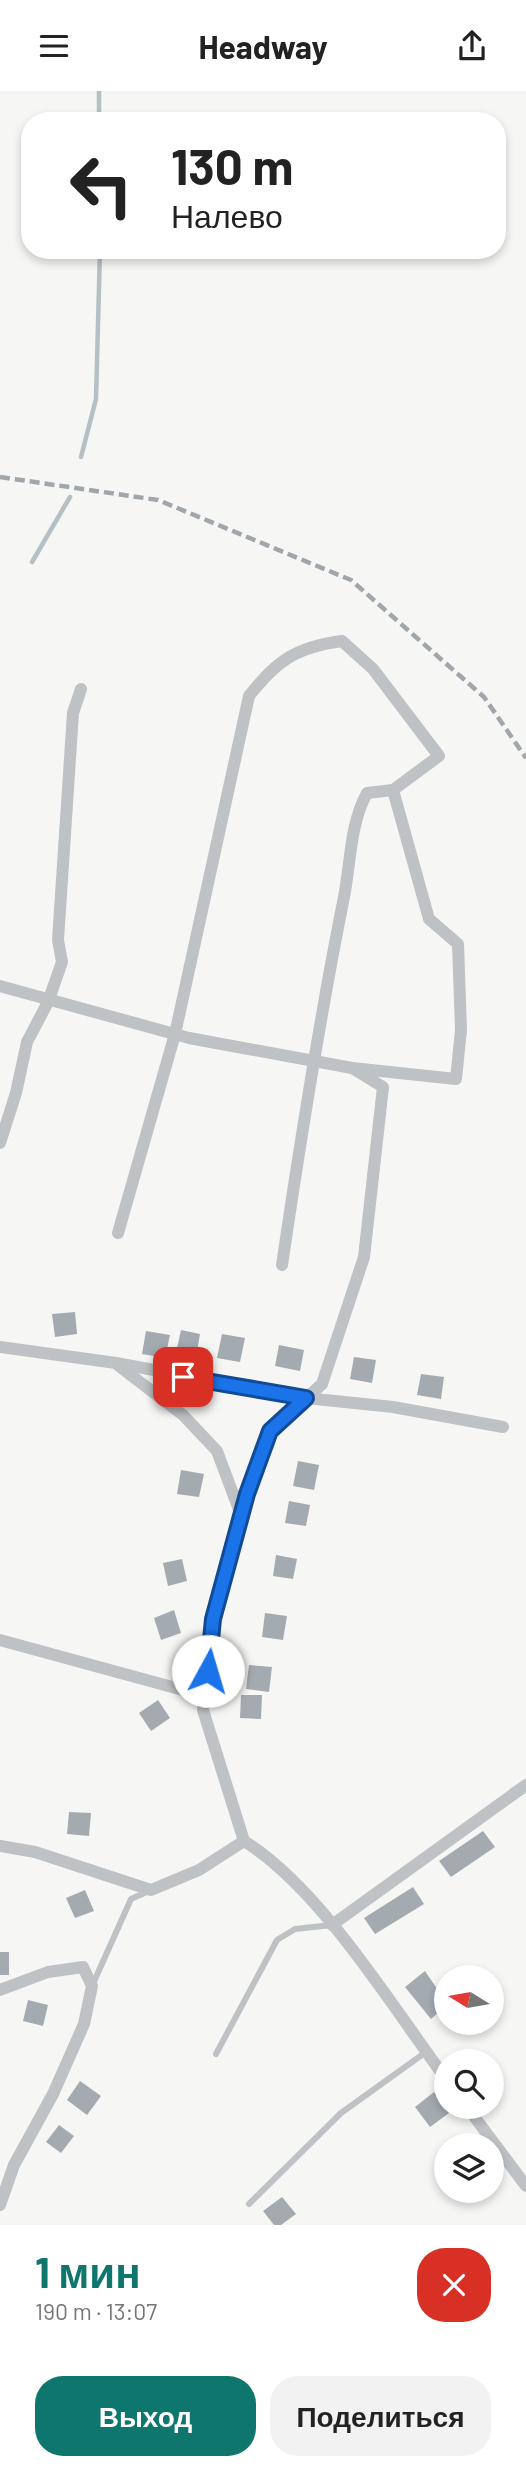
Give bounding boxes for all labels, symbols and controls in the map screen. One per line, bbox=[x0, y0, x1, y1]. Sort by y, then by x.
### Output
icon: menu bbox=[35, 27, 73, 65]
text: Headway bbox=[198, 27, 328, 65]
icon: share bbox=[453, 27, 491, 65]
text: 130 m bbox=[171, 136, 293, 195]
icon: left bbox=[56, 140, 147, 231]
text: Налево bbox=[171, 196, 283, 234]
pin bbox=[153, 1347, 213, 1407]
icon: arrive bbox=[164, 1358, 202, 1396]
position arrow bbox=[171, 1634, 245, 1708]
north arrow bbox=[434, 1965, 504, 2035]
map controls bbox=[434, 1965, 504, 2203]
button: search bbox=[434, 2049, 504, 2119]
button: layers bbox=[434, 2133, 504, 2203]
text: 1 мин bbox=[35, 2246, 141, 2296]
button: close bbox=[417, 2248, 491, 2322]
text: 190 m · 13:07 bbox=[35, 2297, 157, 2325]
button: Выход bbox=[35, 2376, 256, 2456]
button: Поделиться bbox=[270, 2376, 491, 2456]

